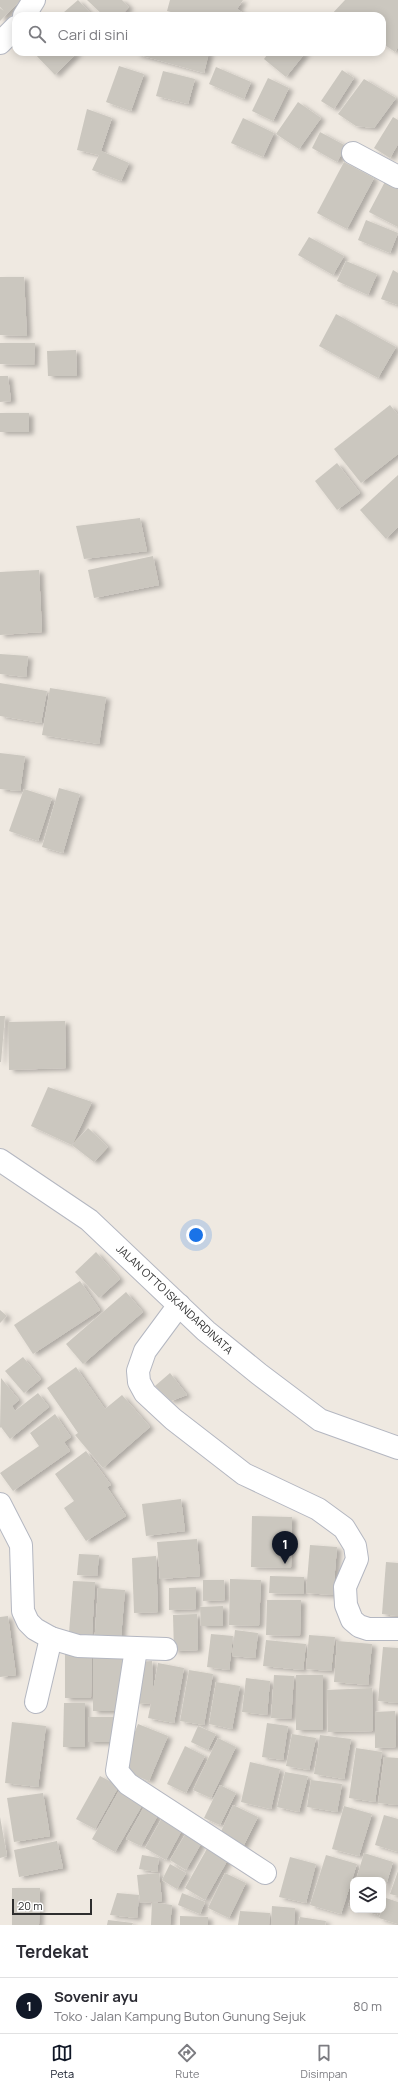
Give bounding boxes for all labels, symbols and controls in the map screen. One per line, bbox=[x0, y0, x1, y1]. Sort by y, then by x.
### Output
search box bbox=[12, 12, 386, 56]
icon: search bbox=[26, 23, 48, 45]
text: Cari di sini bbox=[58, 24, 128, 45]
your location bbox=[186, 1225, 206, 1245]
street label: JALAN OTTO ISKANDARDINATA bbox=[113, 1241, 237, 1357]
pin: 1 bbox=[272, 1531, 298, 1564]
map controls bbox=[350, 1877, 386, 1913]
button: layers bbox=[350, 1877, 386, 1913]
scale bar bbox=[12, 1897, 92, 1916]
text: 20 m bbox=[18, 1898, 43, 1913]
text: Terdekat bbox=[16, 1940, 89, 1963]
text: Sovenir ayu bbox=[54, 1986, 138, 2007]
text: 1 bbox=[26, 1997, 32, 2015]
text: 80 m bbox=[353, 1997, 382, 2015]
text: Toko · Jalan Kampung Buton Gunung Sejuk bbox=[54, 2007, 306, 2025]
tab: Peta bbox=[51, 2042, 74, 2081]
tab: Rute bbox=[175, 2042, 199, 2081]
tab: Disimpan bbox=[301, 2042, 347, 2081]

